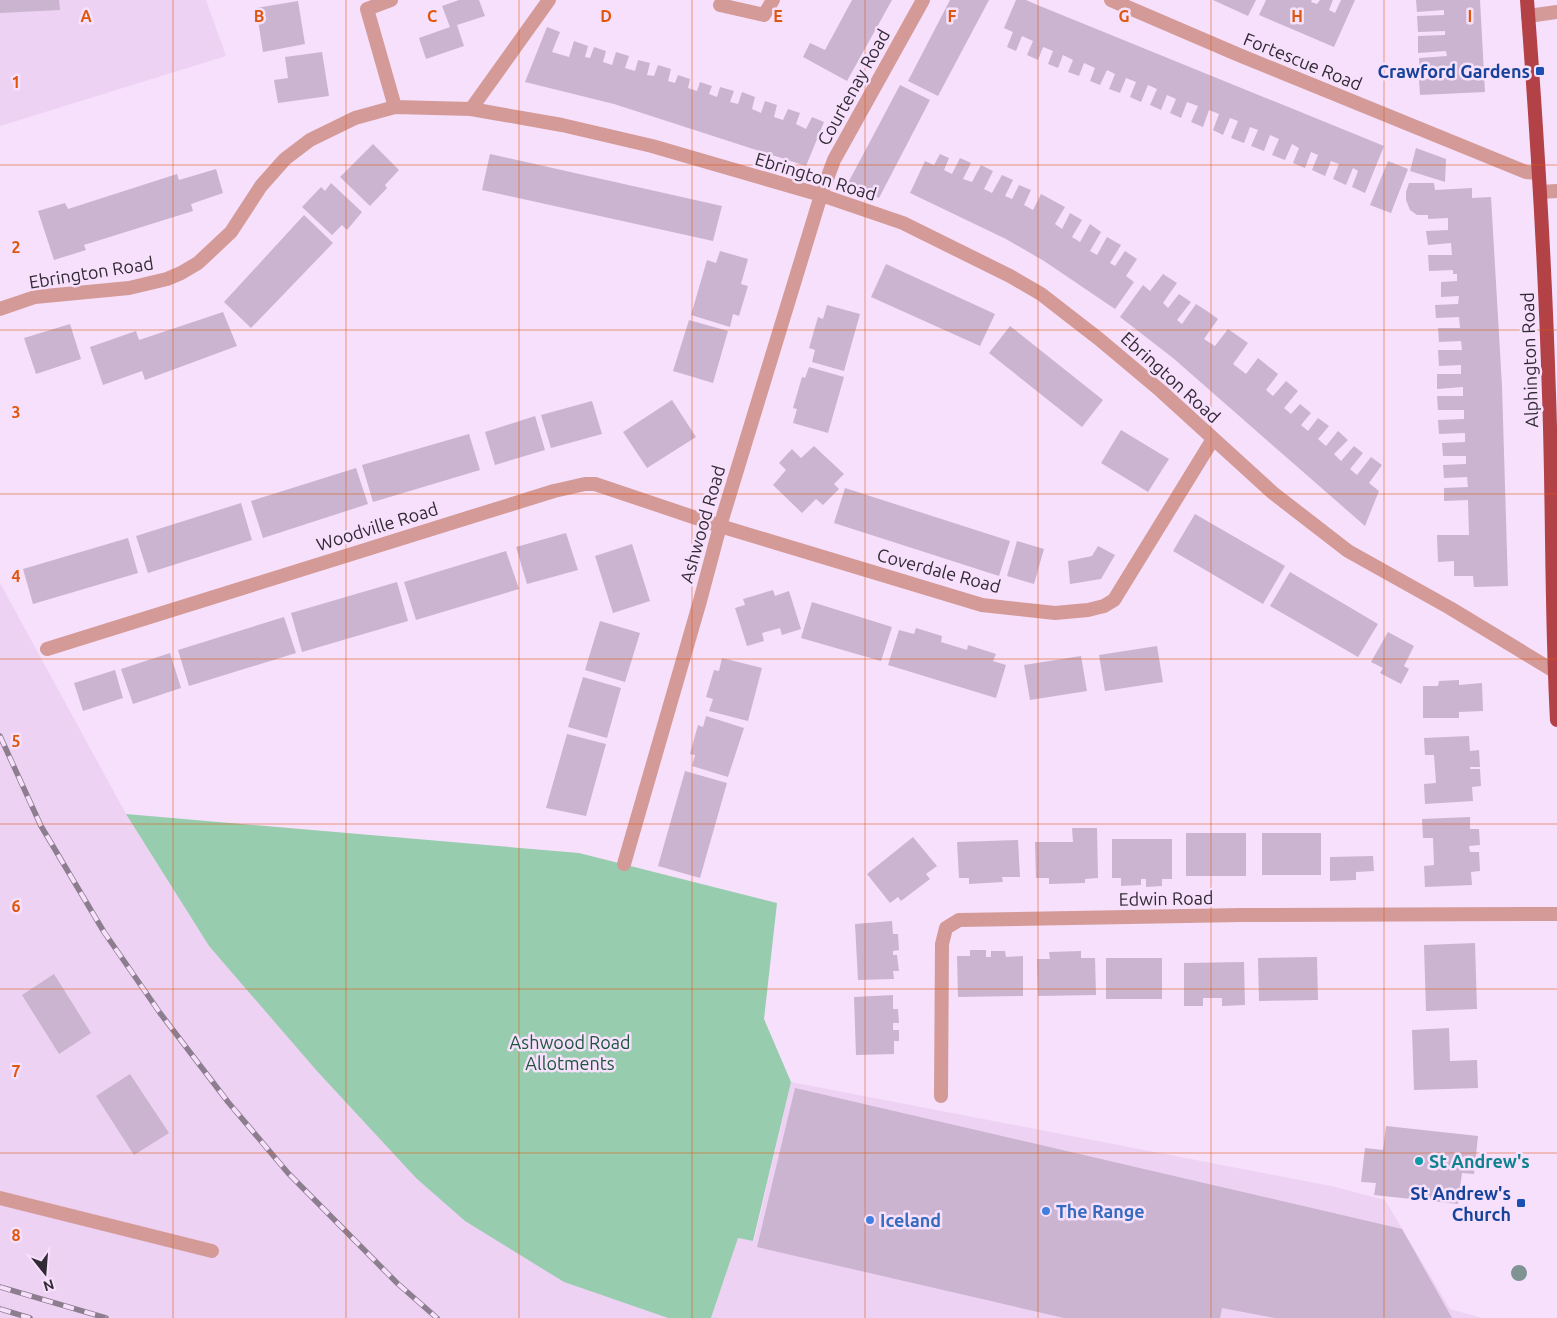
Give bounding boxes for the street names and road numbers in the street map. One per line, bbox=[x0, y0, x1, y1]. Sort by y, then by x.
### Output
street label: Courtenay Road bbox=[813, 26, 893, 148]
street label: Fortescue Road bbox=[1241, 28, 1365, 94]
street label: Ebrington Road bbox=[753, 148, 879, 204]
street label: Ebrington Road bbox=[27, 252, 155, 292]
street label: Alphington Road bbox=[1517, 292, 1541, 428]
street label: Ebrington Road bbox=[1118, 327, 1224, 427]
street label: Ashwood Road bbox=[676, 463, 728, 585]
street label: Woodville Road bbox=[314, 498, 440, 554]
street label: Coverdale Road bbox=[875, 544, 1003, 596]
street label: Edwin Road bbox=[1118, 887, 1214, 909]

